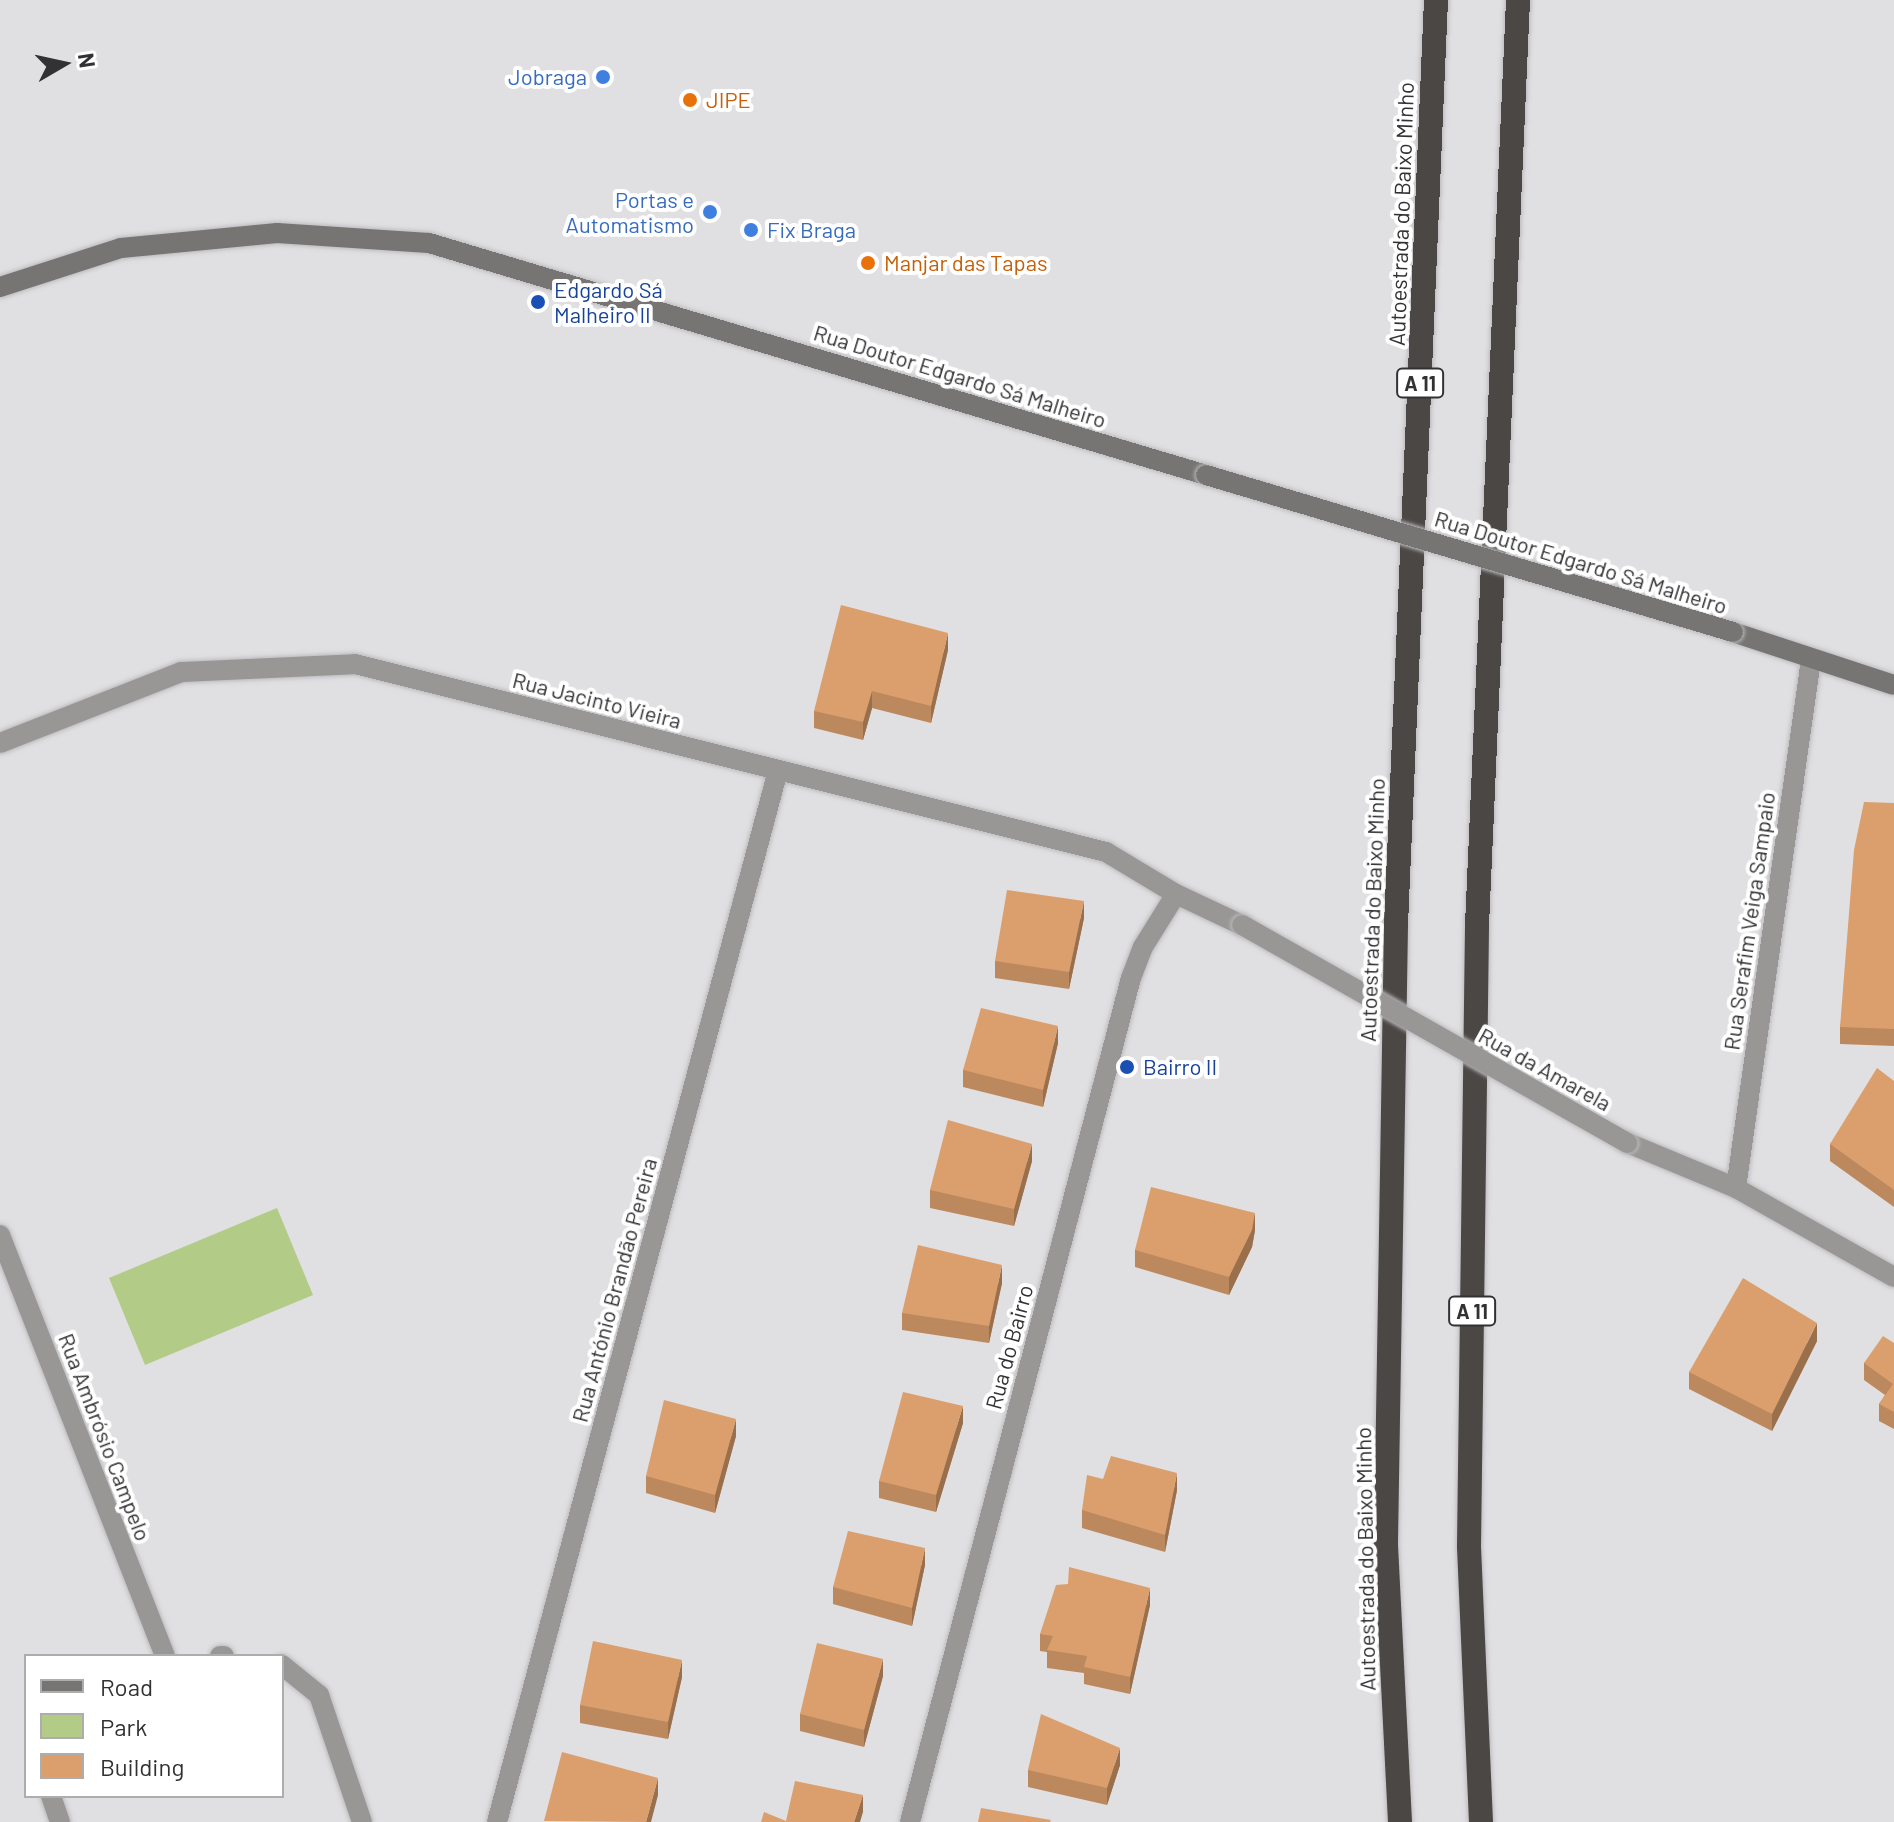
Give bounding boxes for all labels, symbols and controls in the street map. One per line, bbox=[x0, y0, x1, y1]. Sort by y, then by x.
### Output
north arrow bbox=[24, 24, 104, 104]
text: N bbox=[74, 51, 102, 70]
place label: Jobraga bbox=[508, 64, 587, 90]
marker: Jobraga bbox=[594, 68, 612, 86]
street label: Autoestrada do Baixo Minho bbox=[1383, 82, 1419, 346]
place label: JIPE bbox=[706, 87, 751, 113]
marker: JIPE bbox=[681, 91, 699, 109]
place label: Portas e Automatismo bbox=[566, 186, 694, 238]
marker: Portas e Automatismo bbox=[701, 203, 719, 221]
place label: Fix Braga bbox=[767, 217, 856, 243]
marker: Fix Braga bbox=[742, 221, 760, 239]
place label: Manjar das Tapas bbox=[884, 250, 1048, 276]
marker: Manjar das Tapas bbox=[859, 254, 877, 272]
place label: Edgardo Sá Malheiro II bbox=[554, 276, 663, 328]
marker: Edgardo Sá Malheiro II bbox=[529, 293, 547, 311]
street label: Rua Doutor Edgardo Sá Malheiro bbox=[811, 319, 1109, 433]
road number: A 11 bbox=[1396, 367, 1444, 399]
street label: Rua Doutor Edgardo Sá Malheiro bbox=[1432, 505, 1730, 619]
street label: Rua Jacinto Vieira bbox=[510, 666, 684, 734]
street label: Autoestrada do Baixo Minho bbox=[1354, 778, 1390, 1042]
street label: Rua Serafim Veiga Sampaio bbox=[1718, 790, 1780, 1052]
street label: Rua da Amarela bbox=[1474, 1022, 1616, 1116]
place label: Bairro II bbox=[1143, 1054, 1217, 1080]
marker: Bairro II bbox=[1118, 1058, 1136, 1076]
street label: Rua António Brandão Pereira bbox=[566, 1155, 662, 1425]
street label: Rua do Bairro bbox=[980, 1282, 1038, 1412]
road number: A 11 bbox=[1448, 1295, 1496, 1327]
street label: Rua Ambrósio Campelo bbox=[53, 1330, 157, 1544]
street label: Autoestrada do Baixo Minho bbox=[1349, 1427, 1381, 1691]
legend bbox=[24, 1654, 284, 1798]
text: Road bbox=[100, 1672, 153, 1701]
text: Park bbox=[100, 1712, 147, 1741]
text: Building bbox=[100, 1752, 184, 1781]

